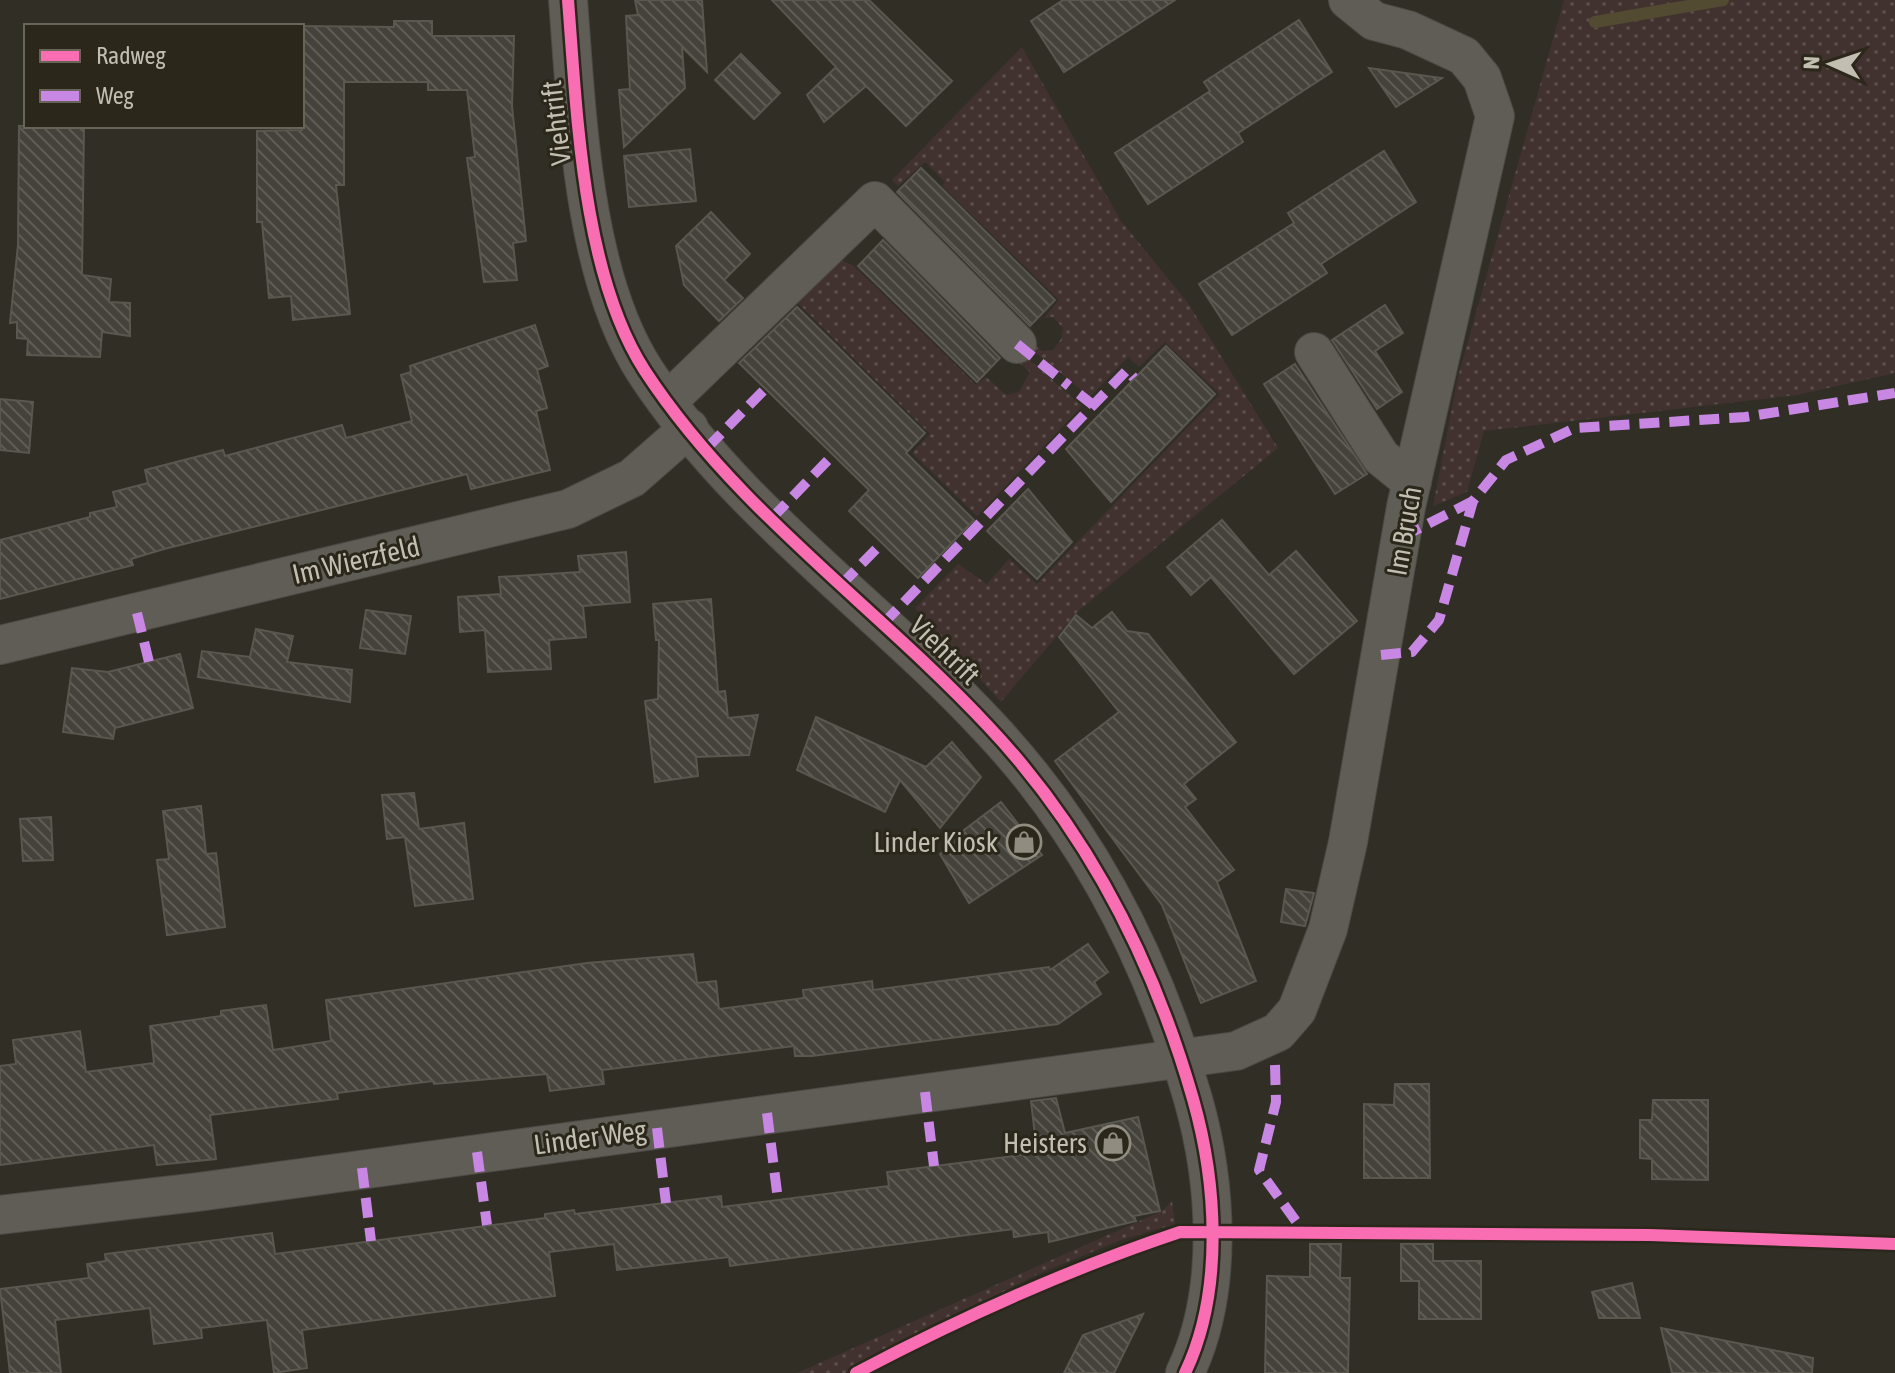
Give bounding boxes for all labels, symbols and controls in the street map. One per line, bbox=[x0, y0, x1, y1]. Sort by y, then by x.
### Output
legend bbox=[24, 24, 304, 128]
north arrow bbox=[1791, 24, 1871, 104]
text: Radweg bbox=[96, 42, 167, 69]
text: N bbox=[1798, 56, 1824, 70]
street label: Viehtrift bbox=[535, 79, 577, 167]
text: Weg bbox=[96, 82, 135, 109]
street label: Im Bruch bbox=[1380, 484, 1428, 578]
street label: Im Wierzfeld bbox=[289, 530, 423, 590]
street label: Viehtrift bbox=[903, 609, 987, 691]
shop icon: Linder Kiosk bbox=[1005, 823, 1043, 861]
place label: Linder Kiosk bbox=[874, 826, 998, 858]
street label: Linder Weg bbox=[532, 1113, 648, 1161]
shop icon: Heisters bbox=[1094, 1124, 1132, 1162]
place label: Heisters bbox=[1003, 1127, 1087, 1159]

